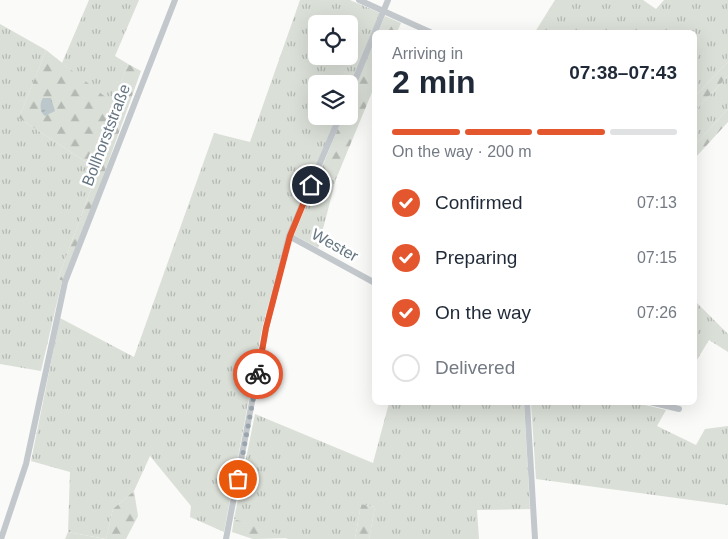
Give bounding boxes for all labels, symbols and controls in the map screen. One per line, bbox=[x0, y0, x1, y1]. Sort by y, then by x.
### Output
map controls bbox=[308, 15, 358, 125]
button: locate bbox=[308, 15, 358, 65]
text: Arriving in bbox=[392, 45, 463, 62]
text: 07:38–07:43 bbox=[569, 62, 677, 83]
text: 2 min bbox=[392, 64, 476, 100]
button: layers bbox=[308, 75, 358, 125]
street label: Bollhorststraße bbox=[79, 82, 133, 188]
text: On the way · 200 m bbox=[392, 143, 532, 160]
pin bbox=[290, 164, 332, 206]
icon: home bbox=[297, 171, 325, 199]
icon: check bbox=[392, 189, 420, 217]
text: Confirmed bbox=[435, 192, 523, 213]
text: 07:13 bbox=[637, 194, 677, 211]
street label: Wester bbox=[309, 225, 362, 265]
icon: check bbox=[392, 244, 420, 272]
text: Preparing bbox=[435, 247, 517, 268]
text: 07:15 bbox=[637, 249, 677, 266]
icon: check bbox=[392, 299, 420, 327]
text: On the way bbox=[435, 302, 531, 323]
text: 07:26 bbox=[637, 304, 677, 321]
courier bbox=[233, 349, 283, 399]
text: Delivered bbox=[435, 357, 515, 378]
icon: bike bbox=[244, 360, 272, 388]
pin bbox=[217, 458, 259, 500]
icon: bag bbox=[224, 465, 252, 493]

